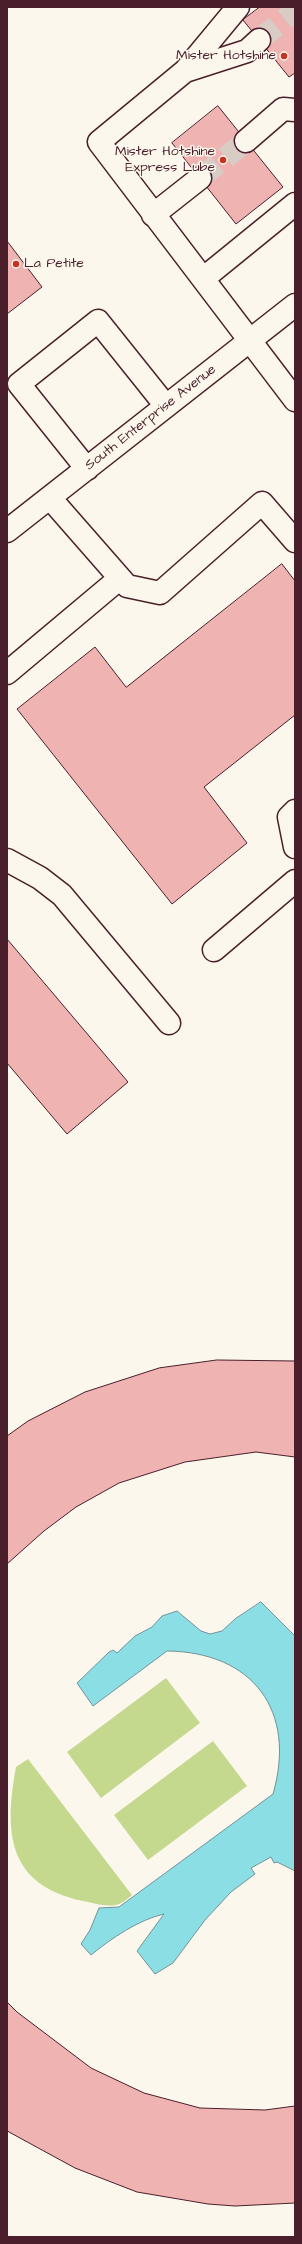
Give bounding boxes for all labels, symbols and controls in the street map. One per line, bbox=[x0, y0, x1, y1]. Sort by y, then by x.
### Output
place label: Mister Hotshine bbox=[176, 48, 276, 64]
marker: Mister Hotshine bbox=[279, 51, 289, 61]
place label: Mister Hotshine Express Lube bbox=[115, 144, 215, 176]
marker: Mister Hotshine Express Lube bbox=[218, 155, 228, 165]
place label: La Petite bbox=[24, 256, 84, 272]
marker: La Petite bbox=[11, 259, 21, 269]
street label: South Enterprise Avenue bbox=[82, 362, 220, 474]

